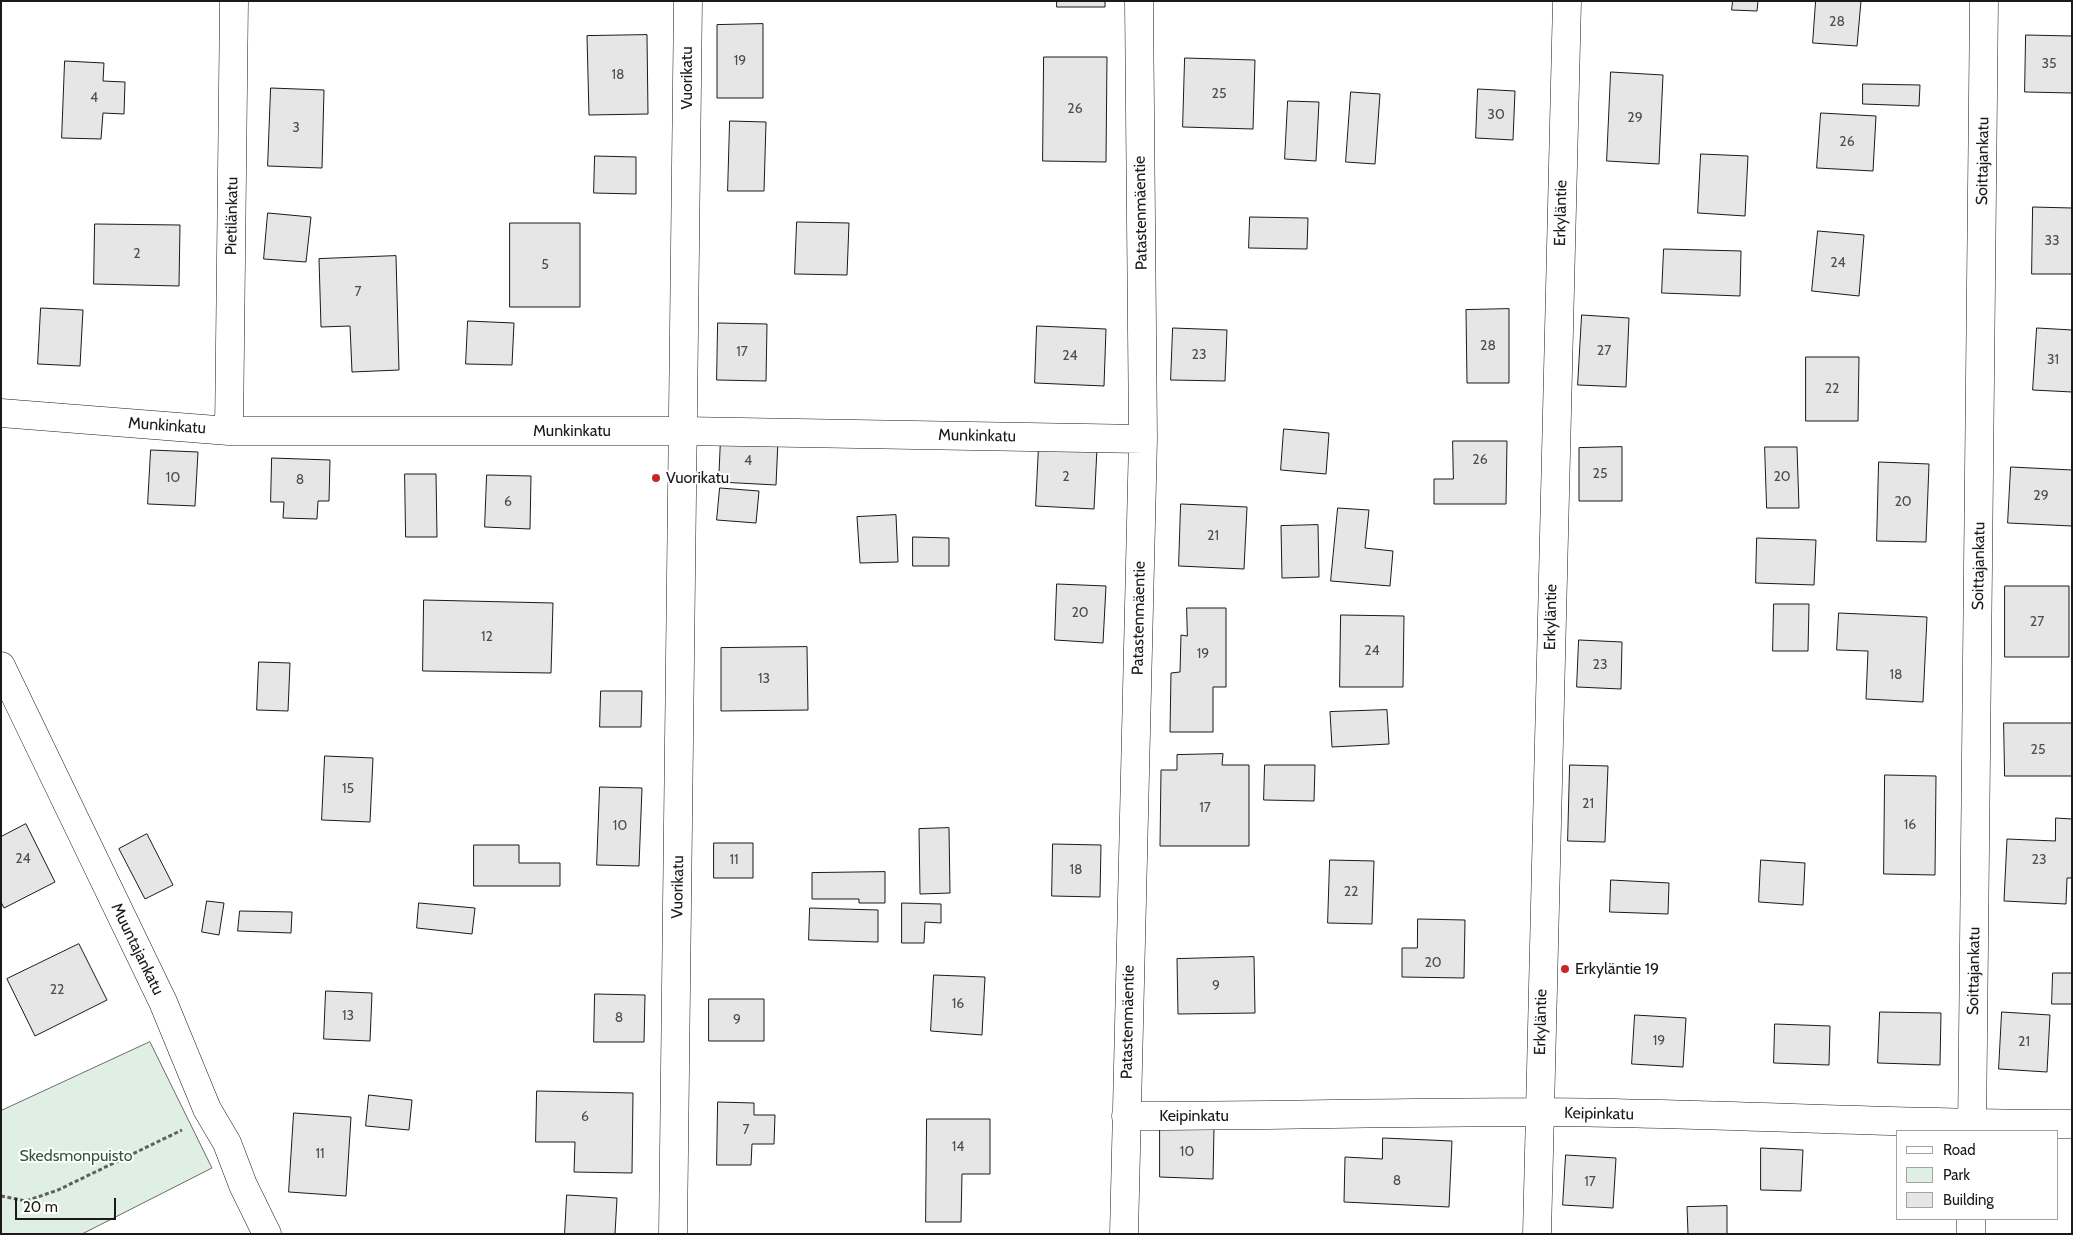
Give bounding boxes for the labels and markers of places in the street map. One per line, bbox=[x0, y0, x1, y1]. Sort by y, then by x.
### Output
place label: Vuorikatu bbox=[666, 468, 729, 488]
marker: Vuorikatu bbox=[650, 472, 662, 484]
place label: Erkyläntie 19 bbox=[1575, 959, 1659, 979]
marker: Erkyläntie 19 bbox=[1559, 963, 1571, 975]

